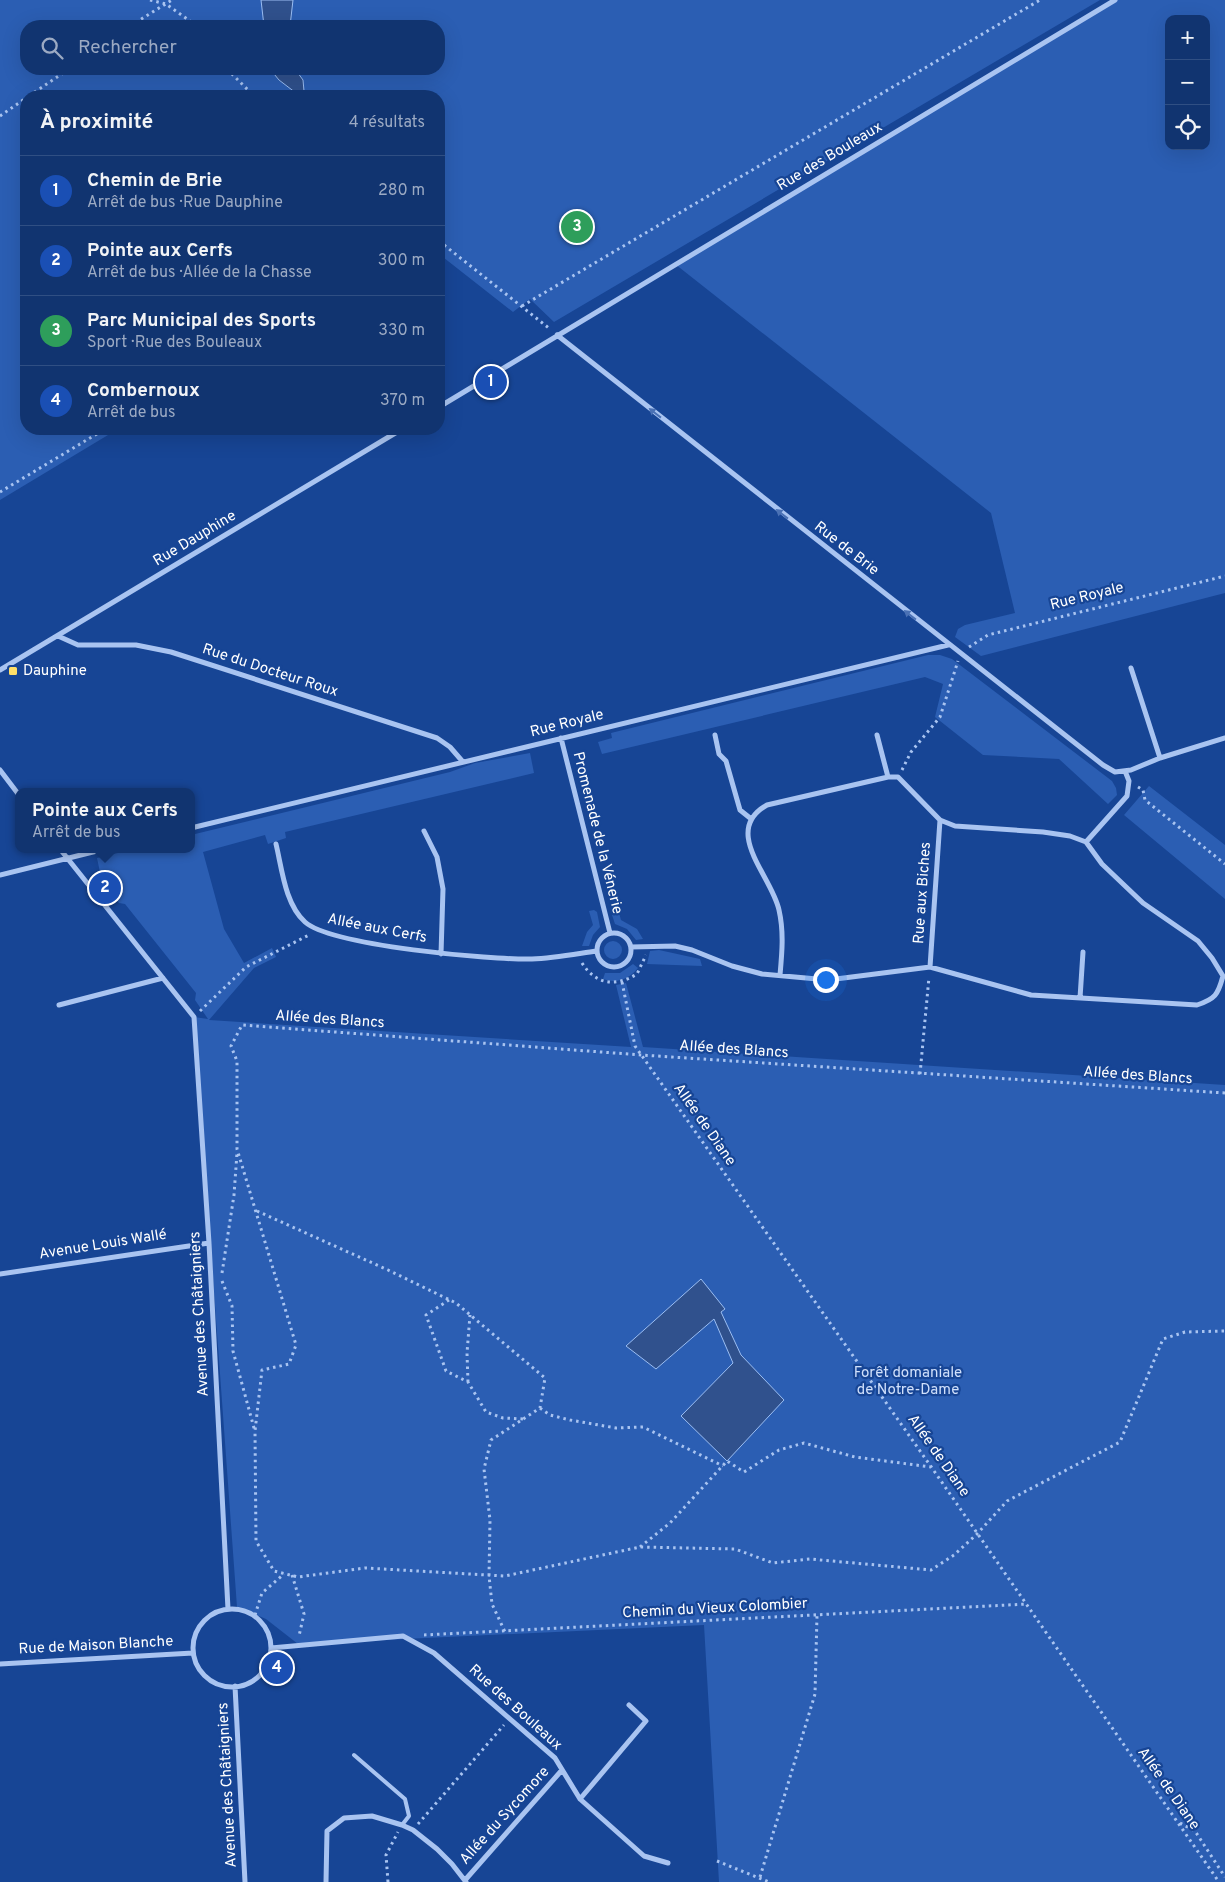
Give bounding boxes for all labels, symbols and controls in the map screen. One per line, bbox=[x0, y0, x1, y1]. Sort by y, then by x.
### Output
map controls bbox=[1165, 15, 1210, 150]
button: + bbox=[1165, 15, 1210, 60]
search box bbox=[20, 20, 445, 75]
icon: search bbox=[38, 34, 66, 62]
text: Rechercher bbox=[78, 36, 177, 60]
button: − bbox=[1165, 60, 1210, 105]
button: locate bbox=[1165, 105, 1210, 150]
text: À proximité bbox=[40, 109, 153, 136]
text: 4 résultats bbox=[349, 113, 425, 133]
street label: Rue des Bouleaux bbox=[774, 118, 886, 196]
text: Chemin de Brie bbox=[87, 169, 222, 193]
text: 1 bbox=[53, 181, 59, 201]
text: 280 m bbox=[378, 181, 425, 201]
text: Arrêt de bus · Rue Dauphine bbox=[87, 193, 283, 213]
pin: 3 bbox=[561, 208, 593, 246]
text: Pointe aux Cerfs bbox=[87, 239, 233, 263]
text: 2 bbox=[51, 251, 61, 271]
text: 300 m bbox=[378, 251, 425, 271]
text: Arrêt de bus · Allée de la Chasse bbox=[87, 263, 312, 283]
text: Parc Municipal des Sports bbox=[87, 309, 316, 333]
text: 3 bbox=[51, 321, 61, 341]
text: 330 m bbox=[378, 321, 425, 341]
text: Sport · Rue des Bouleaux bbox=[87, 333, 262, 353]
pin: 1 bbox=[475, 363, 507, 401]
text: Combernoux bbox=[87, 379, 200, 403]
text: 4 bbox=[51, 391, 61, 411]
text: 370 m bbox=[380, 391, 425, 411]
text: Arrêt de bus bbox=[87, 403, 176, 423]
one-way arrow bbox=[649, 407, 662, 418]
street label: Rue Dauphine bbox=[150, 507, 240, 571]
one-way arrow bbox=[776, 508, 789, 519]
street label: Rue de Brie bbox=[810, 518, 882, 580]
street label: Rue Royale bbox=[1048, 579, 1126, 615]
one-way arrow bbox=[904, 609, 917, 620]
street label: Rue du Docteur Roux bbox=[200, 640, 341, 702]
place label: Dauphine bbox=[23, 662, 87, 681]
marker: Dauphine bbox=[7, 665, 19, 677]
street label: Rue Royale bbox=[528, 706, 606, 742]
street label: Promenade de la Vénerie bbox=[568, 750, 626, 916]
popup bbox=[15, 788, 195, 853]
text: Pointe aux Cerfs bbox=[32, 799, 178, 823]
text: Arrêt de bus bbox=[32, 823, 121, 843]
street label: Rue aux Biches bbox=[910, 841, 936, 945]
pin: 2 bbox=[89, 869, 121, 907]
street label: Allée aux Cerfs bbox=[326, 910, 428, 948]
your location bbox=[813, 967, 839, 993]
street label: Allée des Blancs bbox=[275, 1007, 385, 1033]
street label: Allée des Blancs bbox=[679, 1037, 789, 1063]
street label: Allée des Blancs bbox=[1083, 1063, 1193, 1089]
street label: Allée de Diane bbox=[669, 1080, 739, 1170]
street label: Avenue Louis Wallé bbox=[38, 1226, 168, 1264]
street label: Avenue des Châtaigniers bbox=[186, 1231, 214, 1397]
park label: Forêt domaniale de Notre-Dame bbox=[854, 1364, 962, 1400]
street label: Allée de Diane bbox=[903, 1411, 973, 1501]
street label: Chemin du Vieux Colombier bbox=[622, 1595, 808, 1623]
street label: Rue de Maison Blanche bbox=[18, 1632, 174, 1660]
pin: 4 bbox=[261, 1649, 293, 1687]
street label: Rue des Bouleaux bbox=[464, 1661, 566, 1755]
street label: Avenue des Châtaigniers bbox=[214, 1702, 242, 1868]
street label: Allée de Diane bbox=[1133, 1744, 1203, 1834]
street label: Allée du Sycomore bbox=[456, 1763, 554, 1869]

